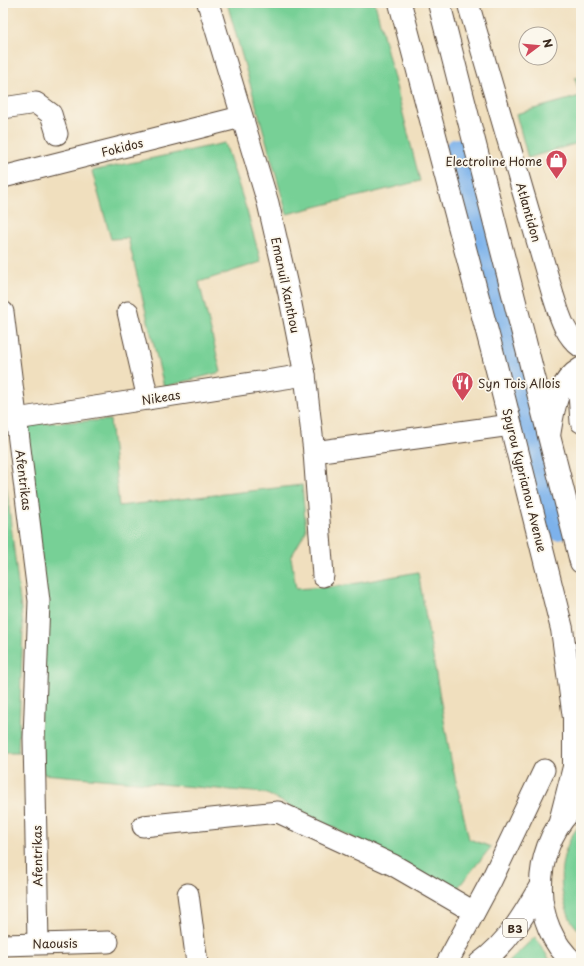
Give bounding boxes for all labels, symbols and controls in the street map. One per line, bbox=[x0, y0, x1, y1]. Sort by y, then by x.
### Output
north arrow bbox=[518, 26, 558, 66]
text: N bbox=[539, 37, 558, 50]
street label: Fokidos bbox=[99, 133, 145, 161]
shop icon: Electroline Home bbox=[544, 148, 570, 181]
place label: Electroline Home bbox=[445, 152, 542, 170]
street label: Atlantidon bbox=[512, 180, 546, 244]
street label: Emanuil Xanthou bbox=[267, 235, 305, 335]
restaurant icon: Syn Tois Allois bbox=[450, 370, 476, 403]
place label: Syn Tois Allois bbox=[478, 374, 561, 392]
street label: Nikeas bbox=[140, 385, 182, 409]
street label: Spyrou Kyprianou Avenue bbox=[498, 406, 552, 554]
street label: Afentrikas bbox=[11, 448, 37, 512]
street label: Afentrikas bbox=[27, 825, 47, 887]
road number: B3 bbox=[503, 919, 527, 937]
street label: Naousis bbox=[32, 934, 78, 952]

